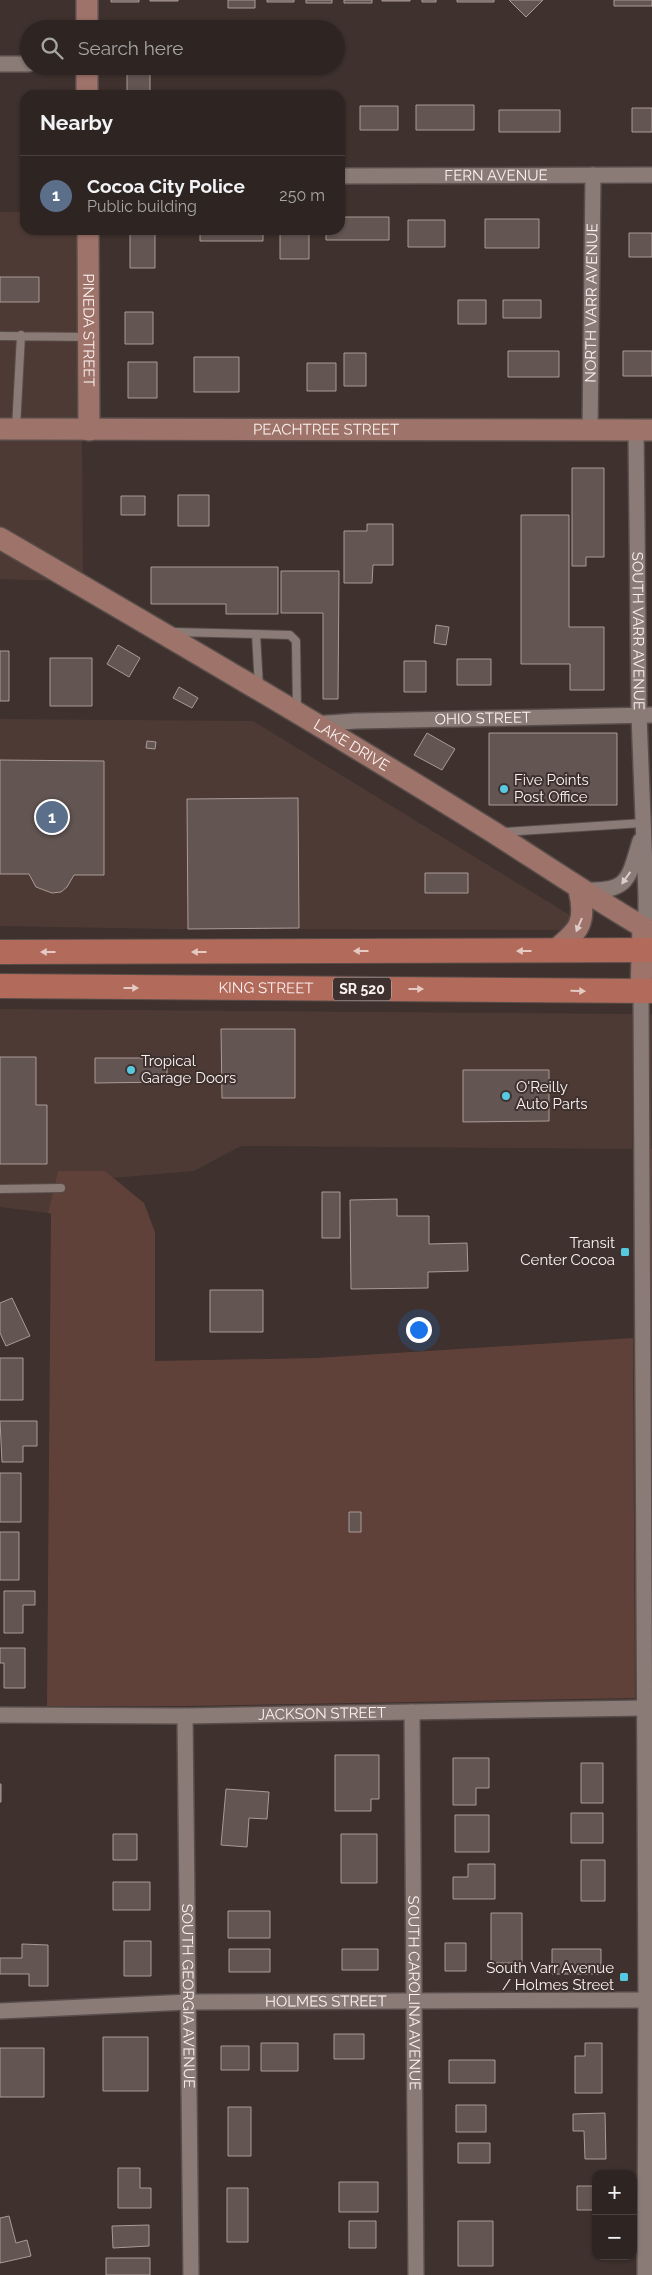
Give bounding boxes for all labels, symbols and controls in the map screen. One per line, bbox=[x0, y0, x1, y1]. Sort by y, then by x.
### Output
search box bbox=[20, 20, 345, 75]
icon: search bbox=[38, 34, 66, 62]
text: Search here bbox=[78, 37, 184, 59]
text: Nearby bbox=[40, 110, 113, 135]
street label: FERN AVENUE bbox=[444, 166, 548, 185]
text: Cocoa City Police bbox=[87, 175, 245, 197]
text: 1 bbox=[52, 186, 60, 205]
text: 250 m bbox=[279, 186, 325, 205]
text: Public building bbox=[87, 197, 197, 216]
street label: NORTH VARR AVENUE bbox=[582, 223, 601, 383]
street label: PINEDA STREET bbox=[79, 273, 98, 387]
street label: PEACHTREE STREET bbox=[253, 420, 399, 439]
street label: SOUTH VARR AVENUE bbox=[628, 552, 648, 710]
street label: OHIO STREET bbox=[434, 708, 531, 728]
street label: LAKE DRIVE bbox=[310, 716, 393, 775]
place label: Five Points Post Office bbox=[514, 771, 589, 806]
marker: Five Points Post Office bbox=[498, 783, 510, 795]
pin: 1 bbox=[36, 798, 68, 836]
one-way arrow bbox=[621, 871, 631, 885]
one-way arrow bbox=[574, 918, 582, 932]
one-way arrow bbox=[353, 947, 369, 955]
one-way arrow bbox=[515, 947, 531, 955]
one-way arrow bbox=[40, 948, 56, 956]
one-way arrow bbox=[190, 948, 206, 956]
road number: SR 520 bbox=[333, 978, 391, 1001]
street label: KING STREET bbox=[218, 979, 314, 997]
one-way arrow bbox=[123, 984, 139, 992]
one-way arrow bbox=[408, 985, 424, 993]
one-way arrow bbox=[571, 987, 587, 995]
place label: Tropical Garage Doors bbox=[141, 1052, 236, 1087]
marker: Tropical Garage Doors bbox=[125, 1064, 137, 1076]
place label: O'Reilly Auto Parts bbox=[516, 1078, 587, 1113]
marker: O'Reilly Auto Parts bbox=[500, 1090, 512, 1102]
place label: Transit Center Cocoa bbox=[520, 1234, 615, 1269]
marker: Transit Center Cocoa bbox=[619, 1246, 631, 1258]
your location bbox=[406, 1317, 432, 1343]
street label: JACKSON STREET bbox=[258, 1703, 386, 1724]
street label: SOUTH CAROLINA AVENUE bbox=[404, 1895, 424, 2091]
street label: SOUTH GEORGIA AVENUE bbox=[178, 1904, 198, 2088]
place label: South Varr Avenue / Holmes Street bbox=[486, 1959, 614, 1994]
marker: South Varr Avenue / Holmes Street bbox=[618, 1971, 630, 1983]
street label: HOLMES STREET bbox=[265, 1992, 387, 2011]
map controls bbox=[592, 2170, 637, 2260]
button: + bbox=[592, 2170, 637, 2215]
button: − bbox=[592, 2215, 637, 2260]

